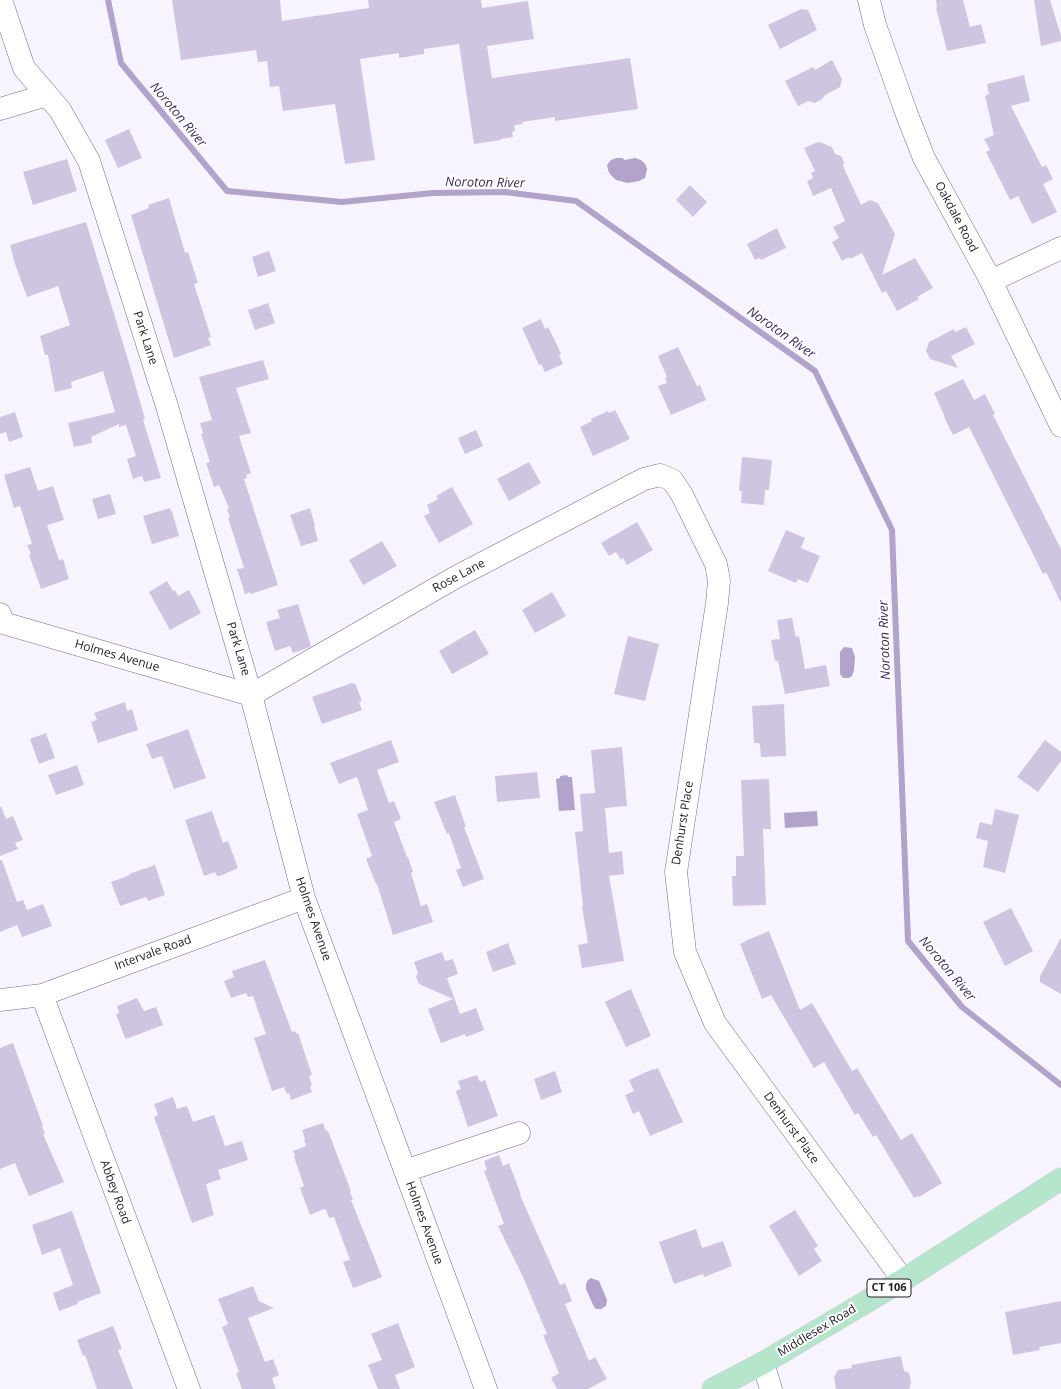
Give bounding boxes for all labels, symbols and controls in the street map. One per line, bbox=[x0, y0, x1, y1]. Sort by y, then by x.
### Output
water label: Noroton River bbox=[146, 79, 210, 151]
water label: Noroton River bbox=[445, 175, 525, 191]
street label: Oakdale Road bbox=[931, 179, 981, 255]
water label: Noroton River bbox=[744, 304, 818, 362]
street label: Park Lane bbox=[130, 310, 160, 366]
street label: Rose Lane bbox=[430, 556, 488, 596]
water label: Noroton River bbox=[876, 600, 894, 680]
street label: Park Lane bbox=[223, 620, 253, 678]
street label: Holmes Avenue bbox=[73, 637, 161, 675]
street label: Denhurst Place bbox=[669, 780, 697, 866]
street label: Holmes Avenue bbox=[292, 875, 334, 963]
street label: Intervale Road bbox=[113, 932, 193, 974]
water label: Noroton River bbox=[915, 933, 979, 1005]
street label: Denhurst Place bbox=[760, 1089, 822, 1167]
street label: Abbey Road bbox=[97, 1158, 133, 1226]
street label: Holmes Avenue bbox=[402, 1179, 446, 1267]
road number: CT 106 bbox=[867, 1279, 911, 1297]
street label: Middlesex Road bbox=[775, 1302, 859, 1360]

